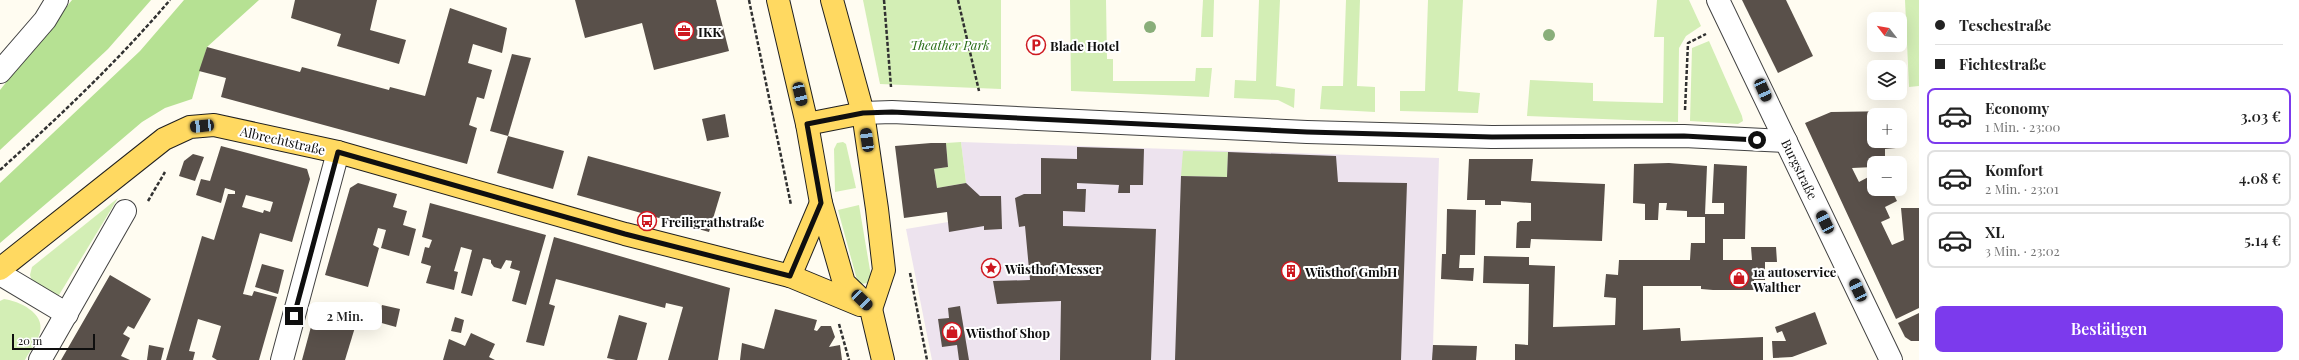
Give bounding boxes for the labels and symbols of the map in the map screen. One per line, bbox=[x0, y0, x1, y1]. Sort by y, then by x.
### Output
north arrow bbox=[1867, 12, 1907, 52]
office icon: IKK bbox=[673, 20, 695, 42]
place label: IKK bbox=[698, 23, 722, 40]
parking icon: Blade Hotel bbox=[1025, 34, 1047, 56]
park label: Theather Park bbox=[910, 36, 990, 53]
place label: Blade Hotel bbox=[1050, 37, 1119, 54]
car bbox=[1753, 77, 1773, 103]
car bbox=[791, 81, 809, 107]
car bbox=[189, 119, 215, 133]
street label: Albrechtstraße bbox=[238, 122, 328, 158]
car bbox=[859, 127, 875, 153]
route start bbox=[1748, 131, 1766, 149]
street label: Burgstraße bbox=[1778, 136, 1822, 202]
car bbox=[1814, 209, 1836, 235]
bus stop icon: Freiligrathstraße bbox=[636, 210, 658, 232]
place label: Freiligrathstraße bbox=[661, 213, 765, 230]
place icon: Wüsthof Messer bbox=[980, 257, 1002, 279]
place label: Wüsthof Messer bbox=[1004, 260, 1101, 277]
building icon: Wüsthof GmbH bbox=[1280, 260, 1302, 282]
place label: Wüsthof GmbH bbox=[1304, 263, 1398, 280]
place label: 1a autoservice Walther bbox=[1752, 263, 1837, 295]
shop icon: 1a autoservice Walther bbox=[1728, 267, 1750, 289]
car bbox=[1847, 277, 1869, 303]
car bbox=[849, 287, 875, 313]
callout: 2 Min. bbox=[308, 302, 382, 330]
route end bbox=[285, 307, 303, 325]
shop icon: Wüsthof Shop bbox=[941, 321, 963, 343]
place label: Wüsthof Shop bbox=[965, 324, 1050, 341]
scale bar bbox=[12, 332, 95, 351]

